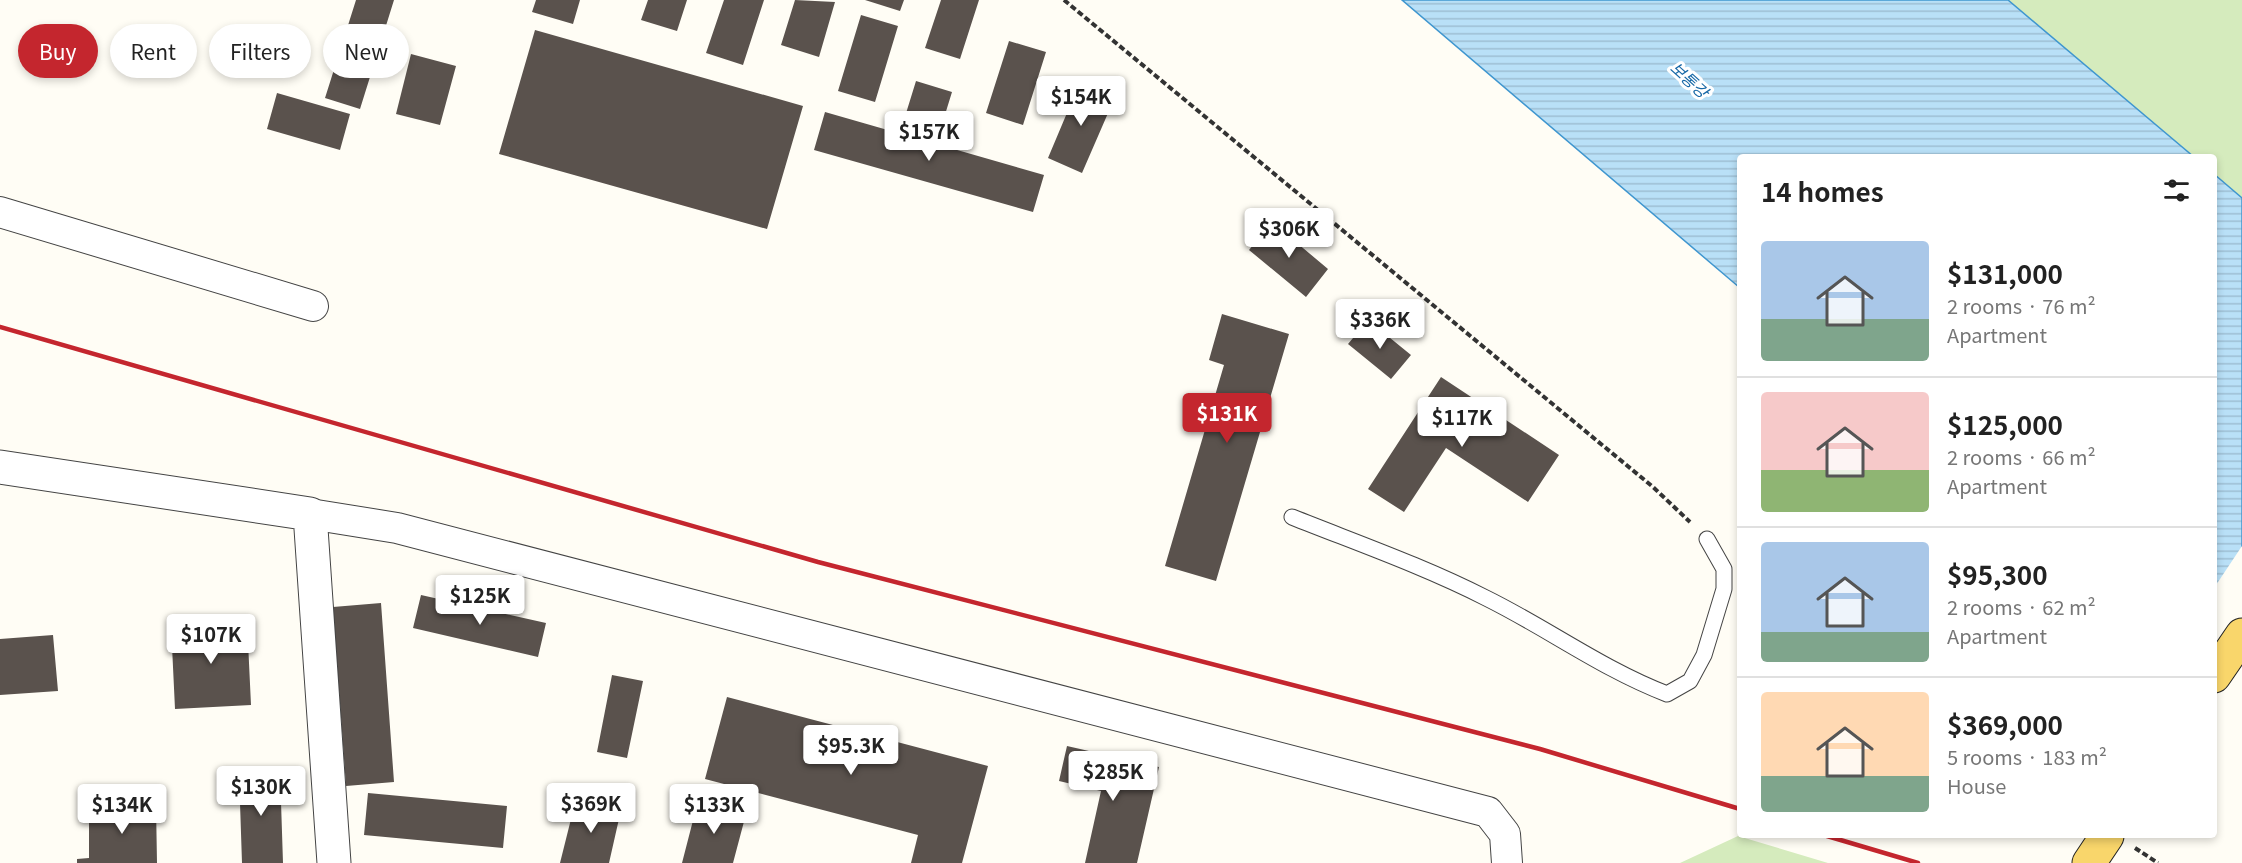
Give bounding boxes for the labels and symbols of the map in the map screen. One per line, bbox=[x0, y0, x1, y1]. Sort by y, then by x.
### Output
water label: 보통강 bbox=[1666, 55, 1716, 104]
pin: $154K bbox=[1039, 76, 1123, 127]
pin: $157K bbox=[887, 111, 971, 162]
pin: $306K bbox=[1247, 208, 1331, 259]
pin: $336K bbox=[1338, 299, 1422, 350]
pin: $131K bbox=[1185, 393, 1269, 444]
pin: $117K bbox=[1420, 397, 1504, 448]
pin: $125K bbox=[438, 575, 522, 626]
pin: $107K bbox=[169, 614, 253, 665]
pin: $95.3K bbox=[802, 725, 900, 776]
pin: $285K bbox=[1071, 751, 1155, 802]
pin: $130K bbox=[219, 766, 303, 817]
pin: $369K bbox=[549, 783, 633, 834]
pin: $134K bbox=[80, 784, 164, 835]
pin: $133K bbox=[672, 784, 756, 835]

